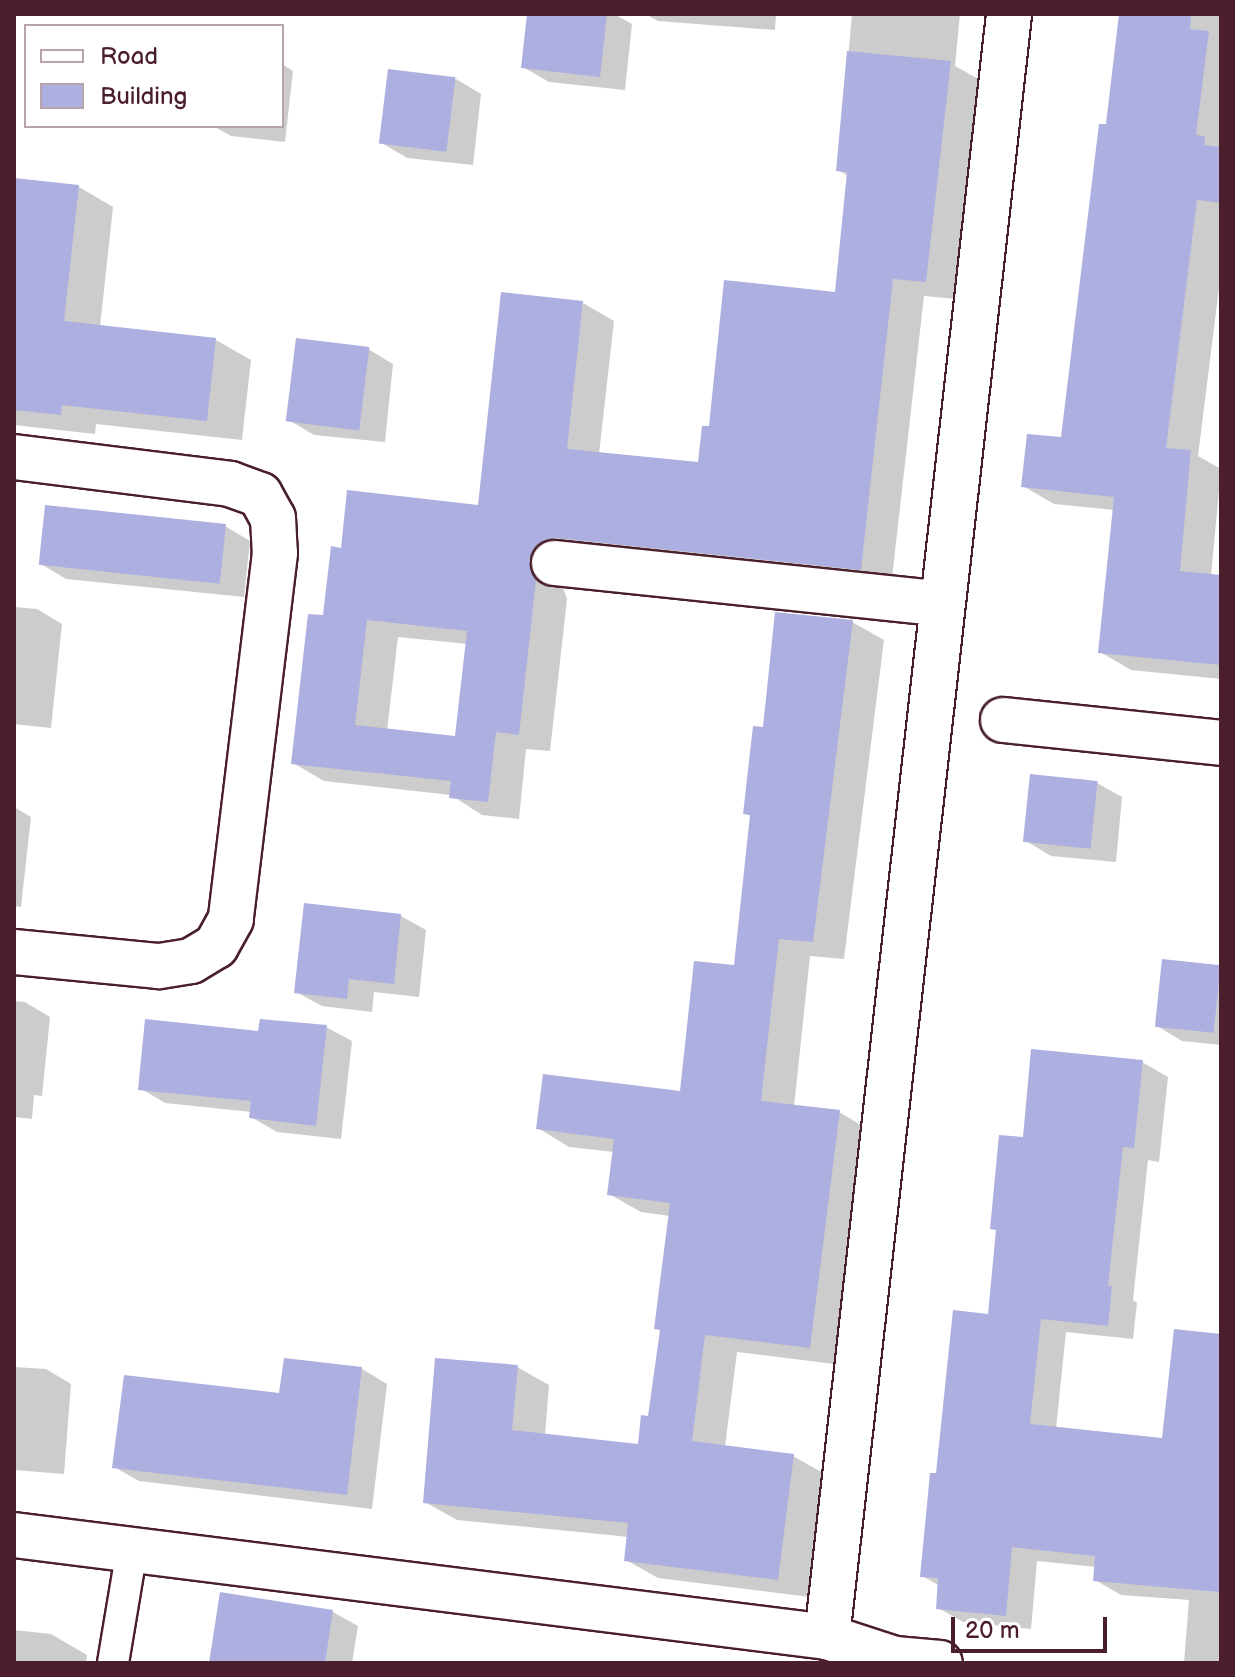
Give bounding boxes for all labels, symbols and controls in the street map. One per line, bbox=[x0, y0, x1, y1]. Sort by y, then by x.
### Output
legend bbox=[24, 24, 284, 128]
text: Road bbox=[100, 42, 158, 71]
text: Building bbox=[100, 82, 187, 111]
scale bar bbox=[955, 1601, 1111, 1651]
text: 20 m bbox=[965, 1616, 1020, 1645]

